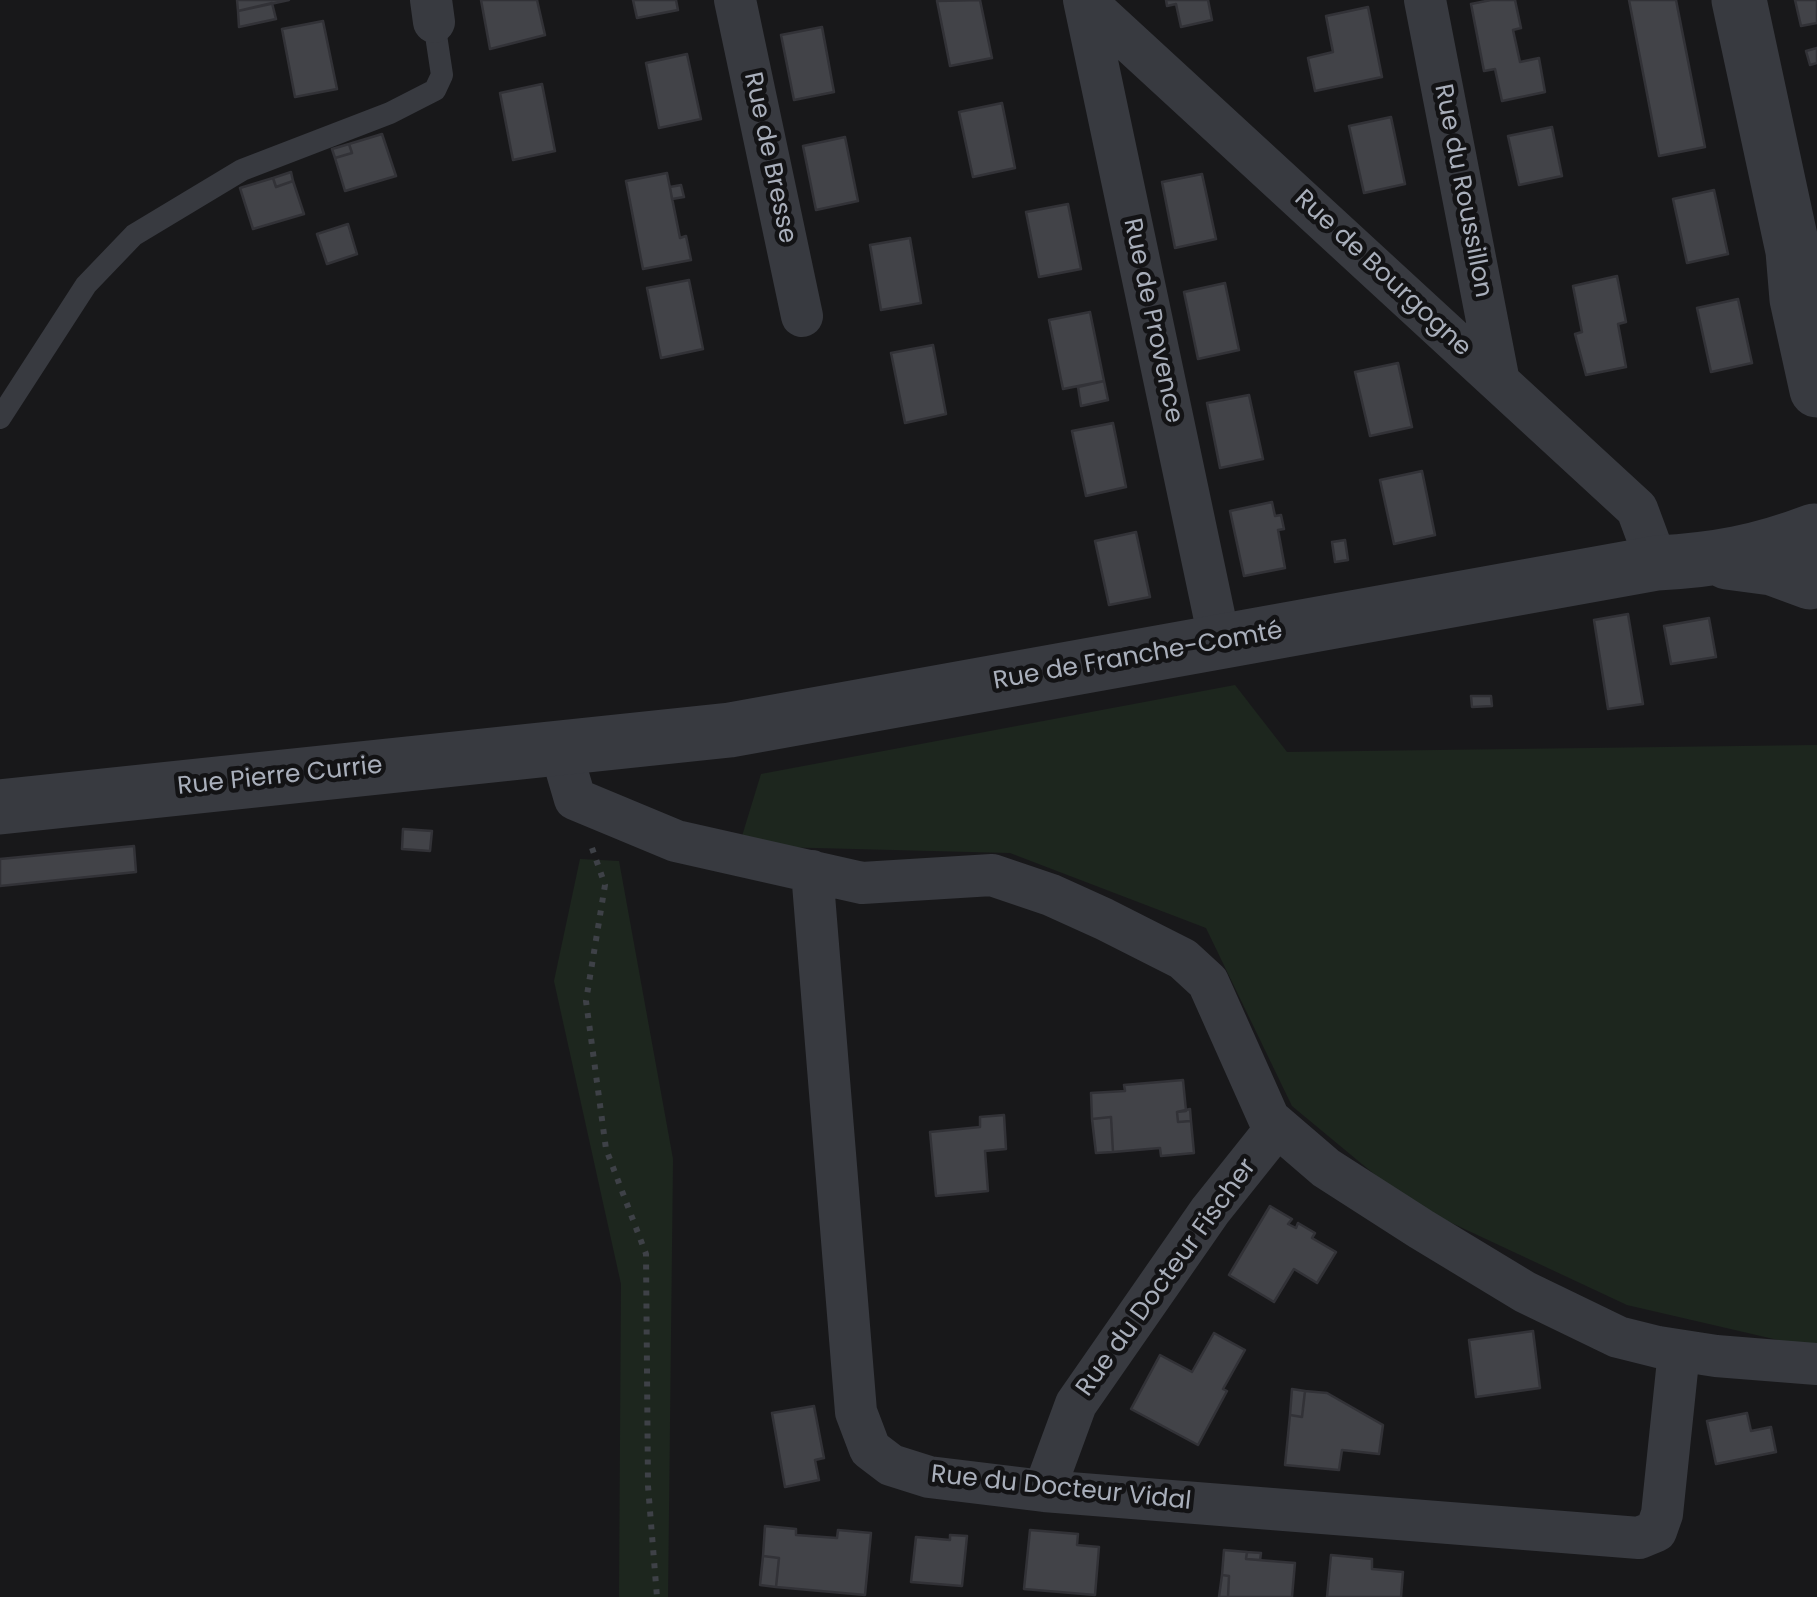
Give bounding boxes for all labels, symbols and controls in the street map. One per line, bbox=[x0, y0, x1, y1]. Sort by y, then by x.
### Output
street label: Rue de Bresse bbox=[736, 70, 802, 246]
street label: Rue du Roussillon bbox=[1427, 82, 1497, 300]
street label: Rue de Bourgogne bbox=[1288, 184, 1476, 364]
street label: Rue de Provence bbox=[1116, 216, 1188, 426]
street label: Rue de Franche-Comté bbox=[991, 617, 1285, 697]
street label: Rue Pierre Currie bbox=[176, 751, 384, 803]
street label: Rue du Docteur Fischer bbox=[1071, 1153, 1263, 1403]
street label: Rue du Docteur Vidal bbox=[929, 1460, 1193, 1518]

